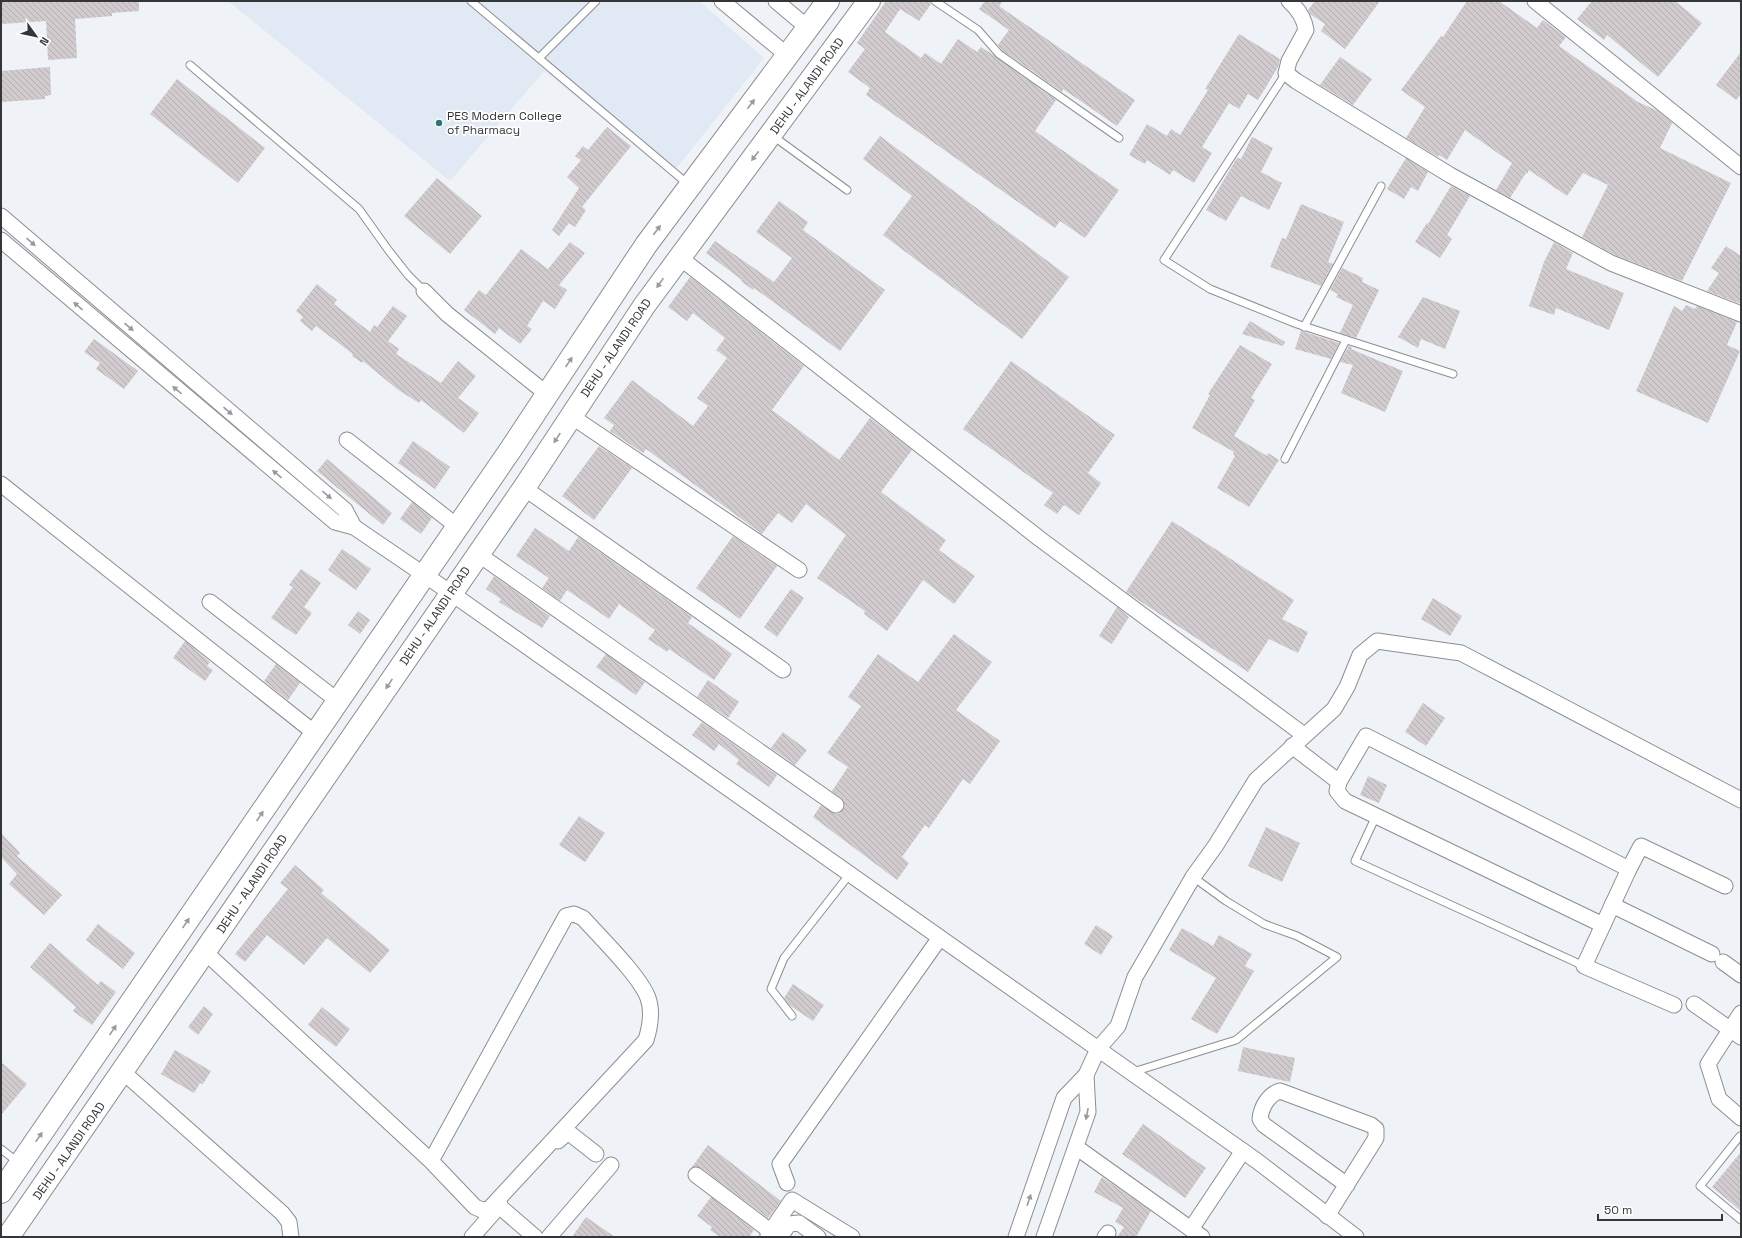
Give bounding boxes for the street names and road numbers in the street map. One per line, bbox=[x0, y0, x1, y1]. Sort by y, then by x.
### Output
street label: DEHU - ALANDI ROAD bbox=[766, 34, 848, 138]
street label: DEHU - ALANDI ROAD bbox=[577, 295, 655, 401]
street label: DEHU - ALANDI ROAD bbox=[396, 563, 474, 669]
street label: DEHU - ALANDI ROAD bbox=[213, 831, 291, 937]
street label: DEHU - ALANDI ROAD bbox=[29, 1099, 109, 1203]

